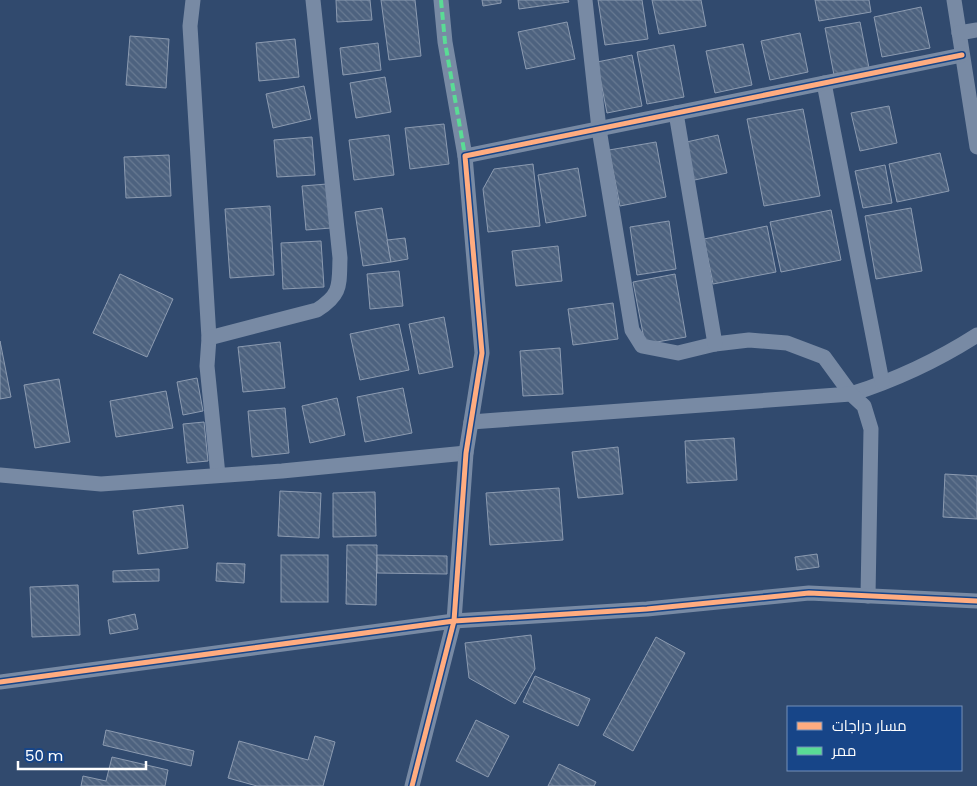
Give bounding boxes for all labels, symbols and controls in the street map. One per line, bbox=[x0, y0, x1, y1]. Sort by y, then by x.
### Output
legend bbox=[787, 706, 962, 771]
text: مسار دراجات bbox=[832, 715, 907, 736]
scale bar bbox=[18, 738, 145, 770]
text: ممر bbox=[831, 740, 856, 761]
text: 50 m bbox=[25, 745, 63, 766]

